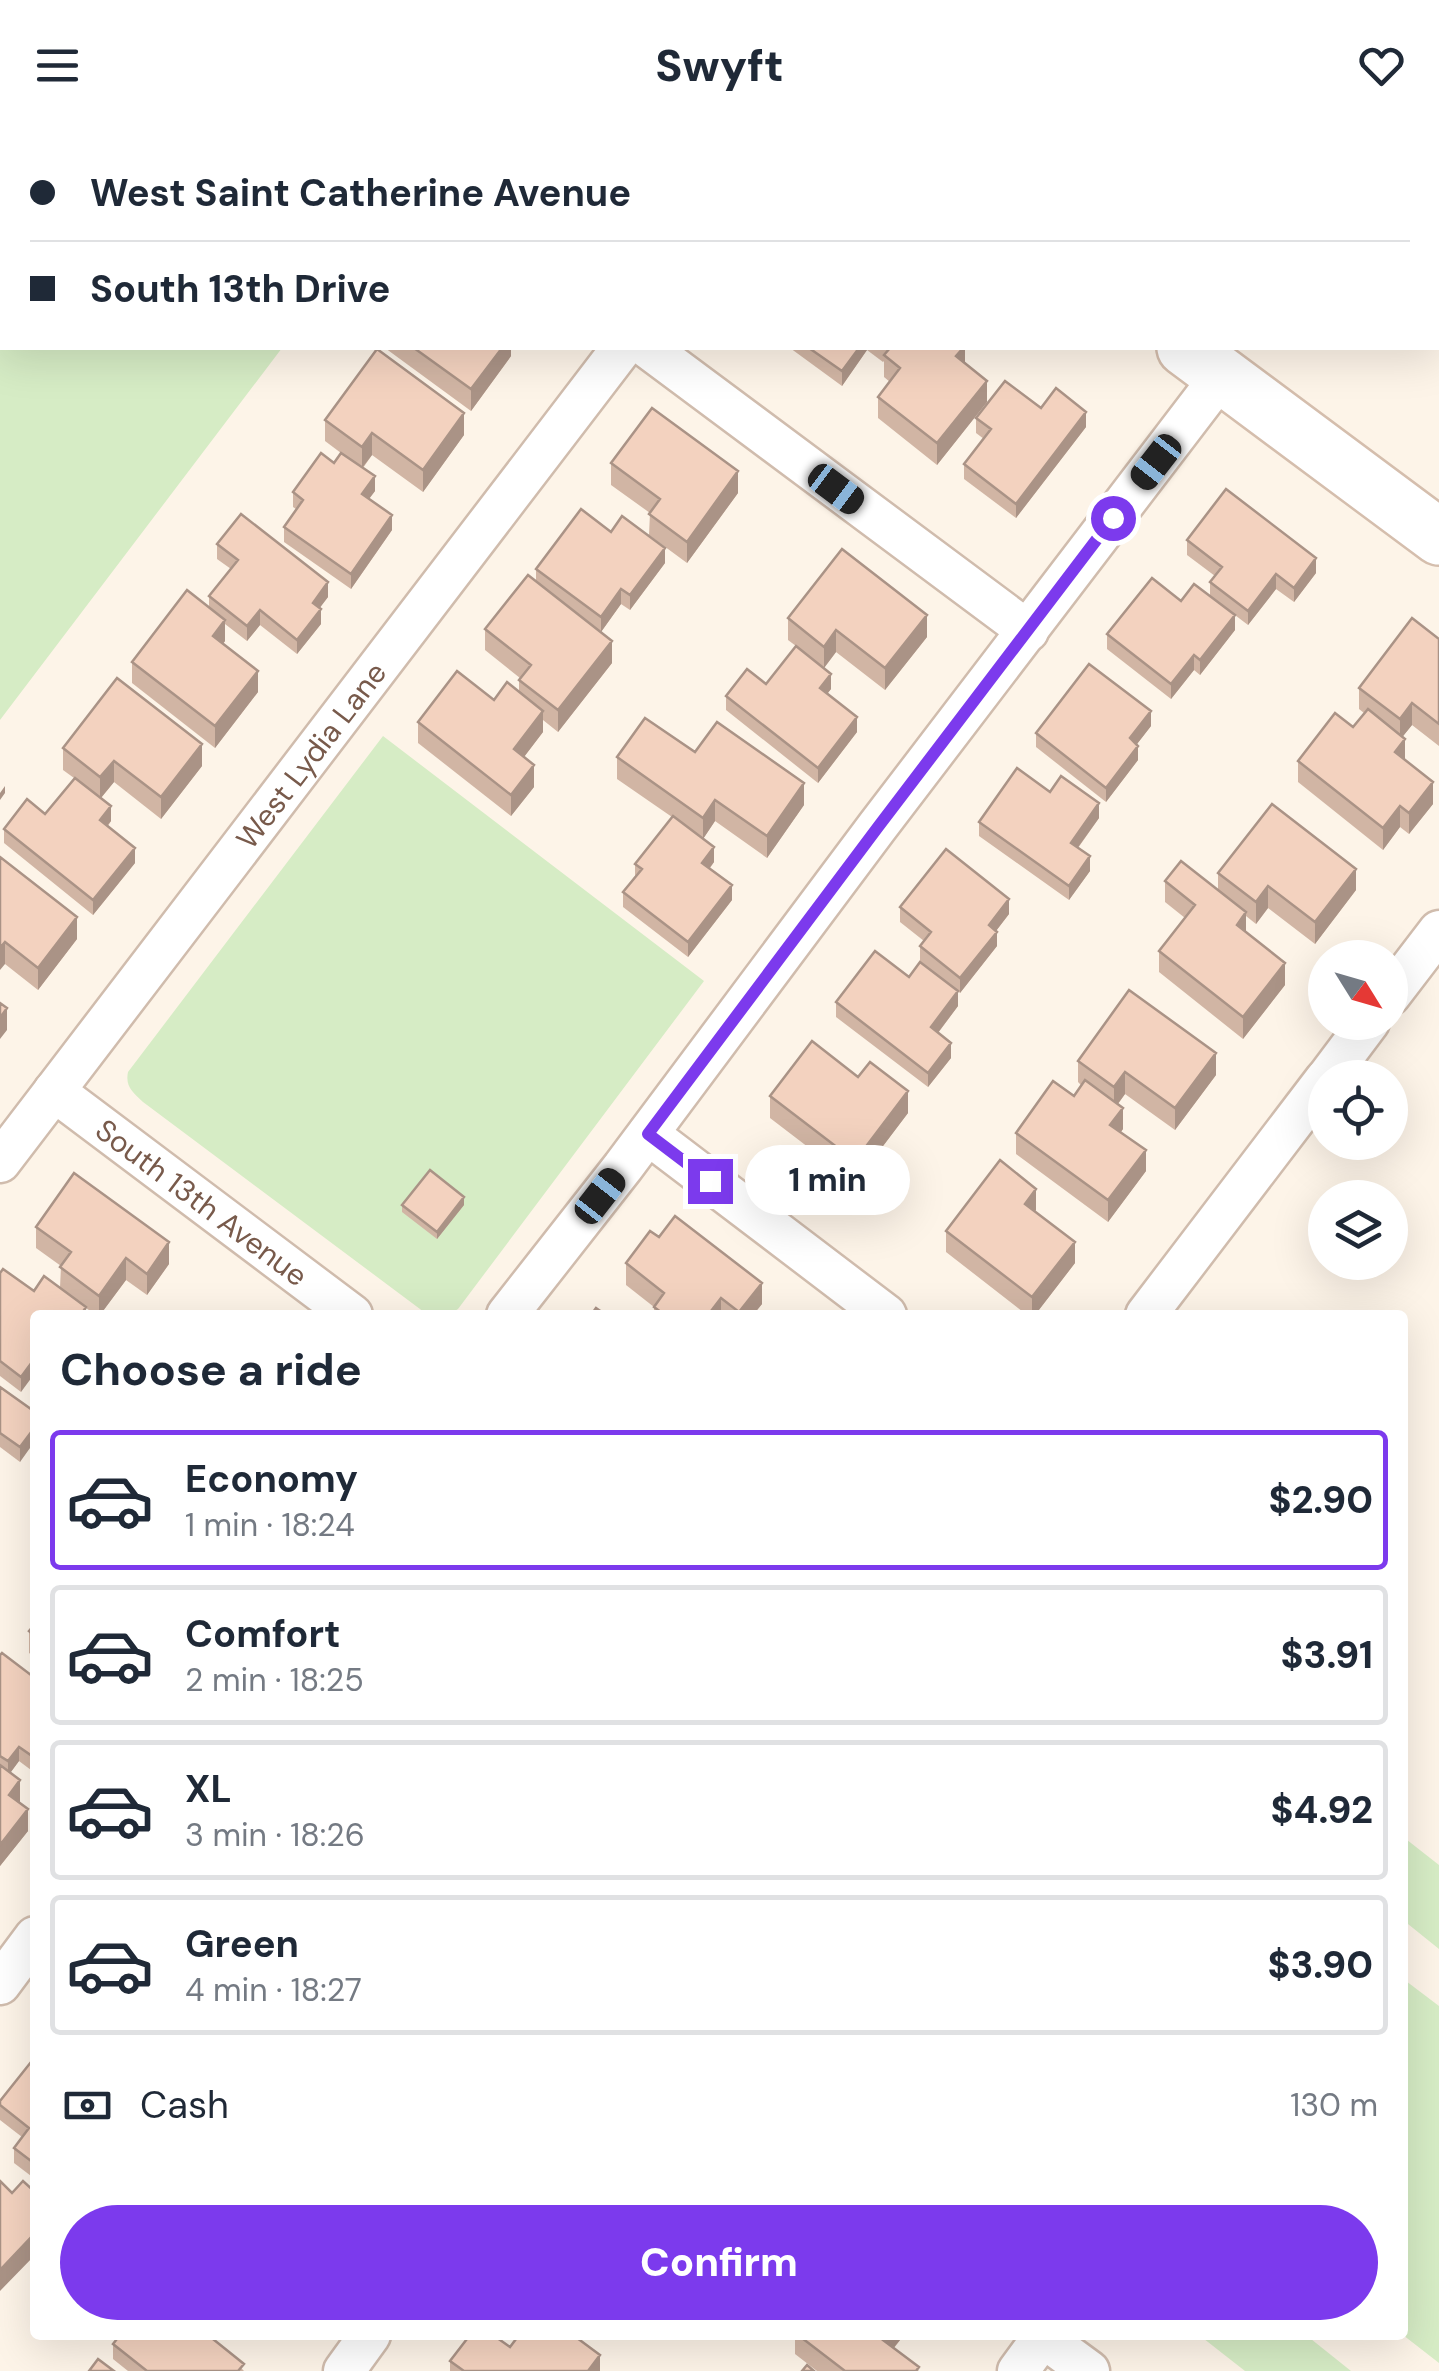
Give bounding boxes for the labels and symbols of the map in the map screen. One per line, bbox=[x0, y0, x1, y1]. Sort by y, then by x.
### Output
car bbox=[1126, 429, 1186, 495]
car bbox=[803, 459, 869, 519]
route start bbox=[1091, 496, 1136, 541]
street label: West Lydia Lane bbox=[227, 654, 395, 856]
north arrow bbox=[1308, 940, 1408, 1040]
street label: South 13th Avenue bbox=[88, 1110, 316, 1295]
callout: 1 min bbox=[745, 1146, 910, 1216]
route end bbox=[688, 1159, 733, 1204]
car bbox=[570, 1163, 630, 1229]

